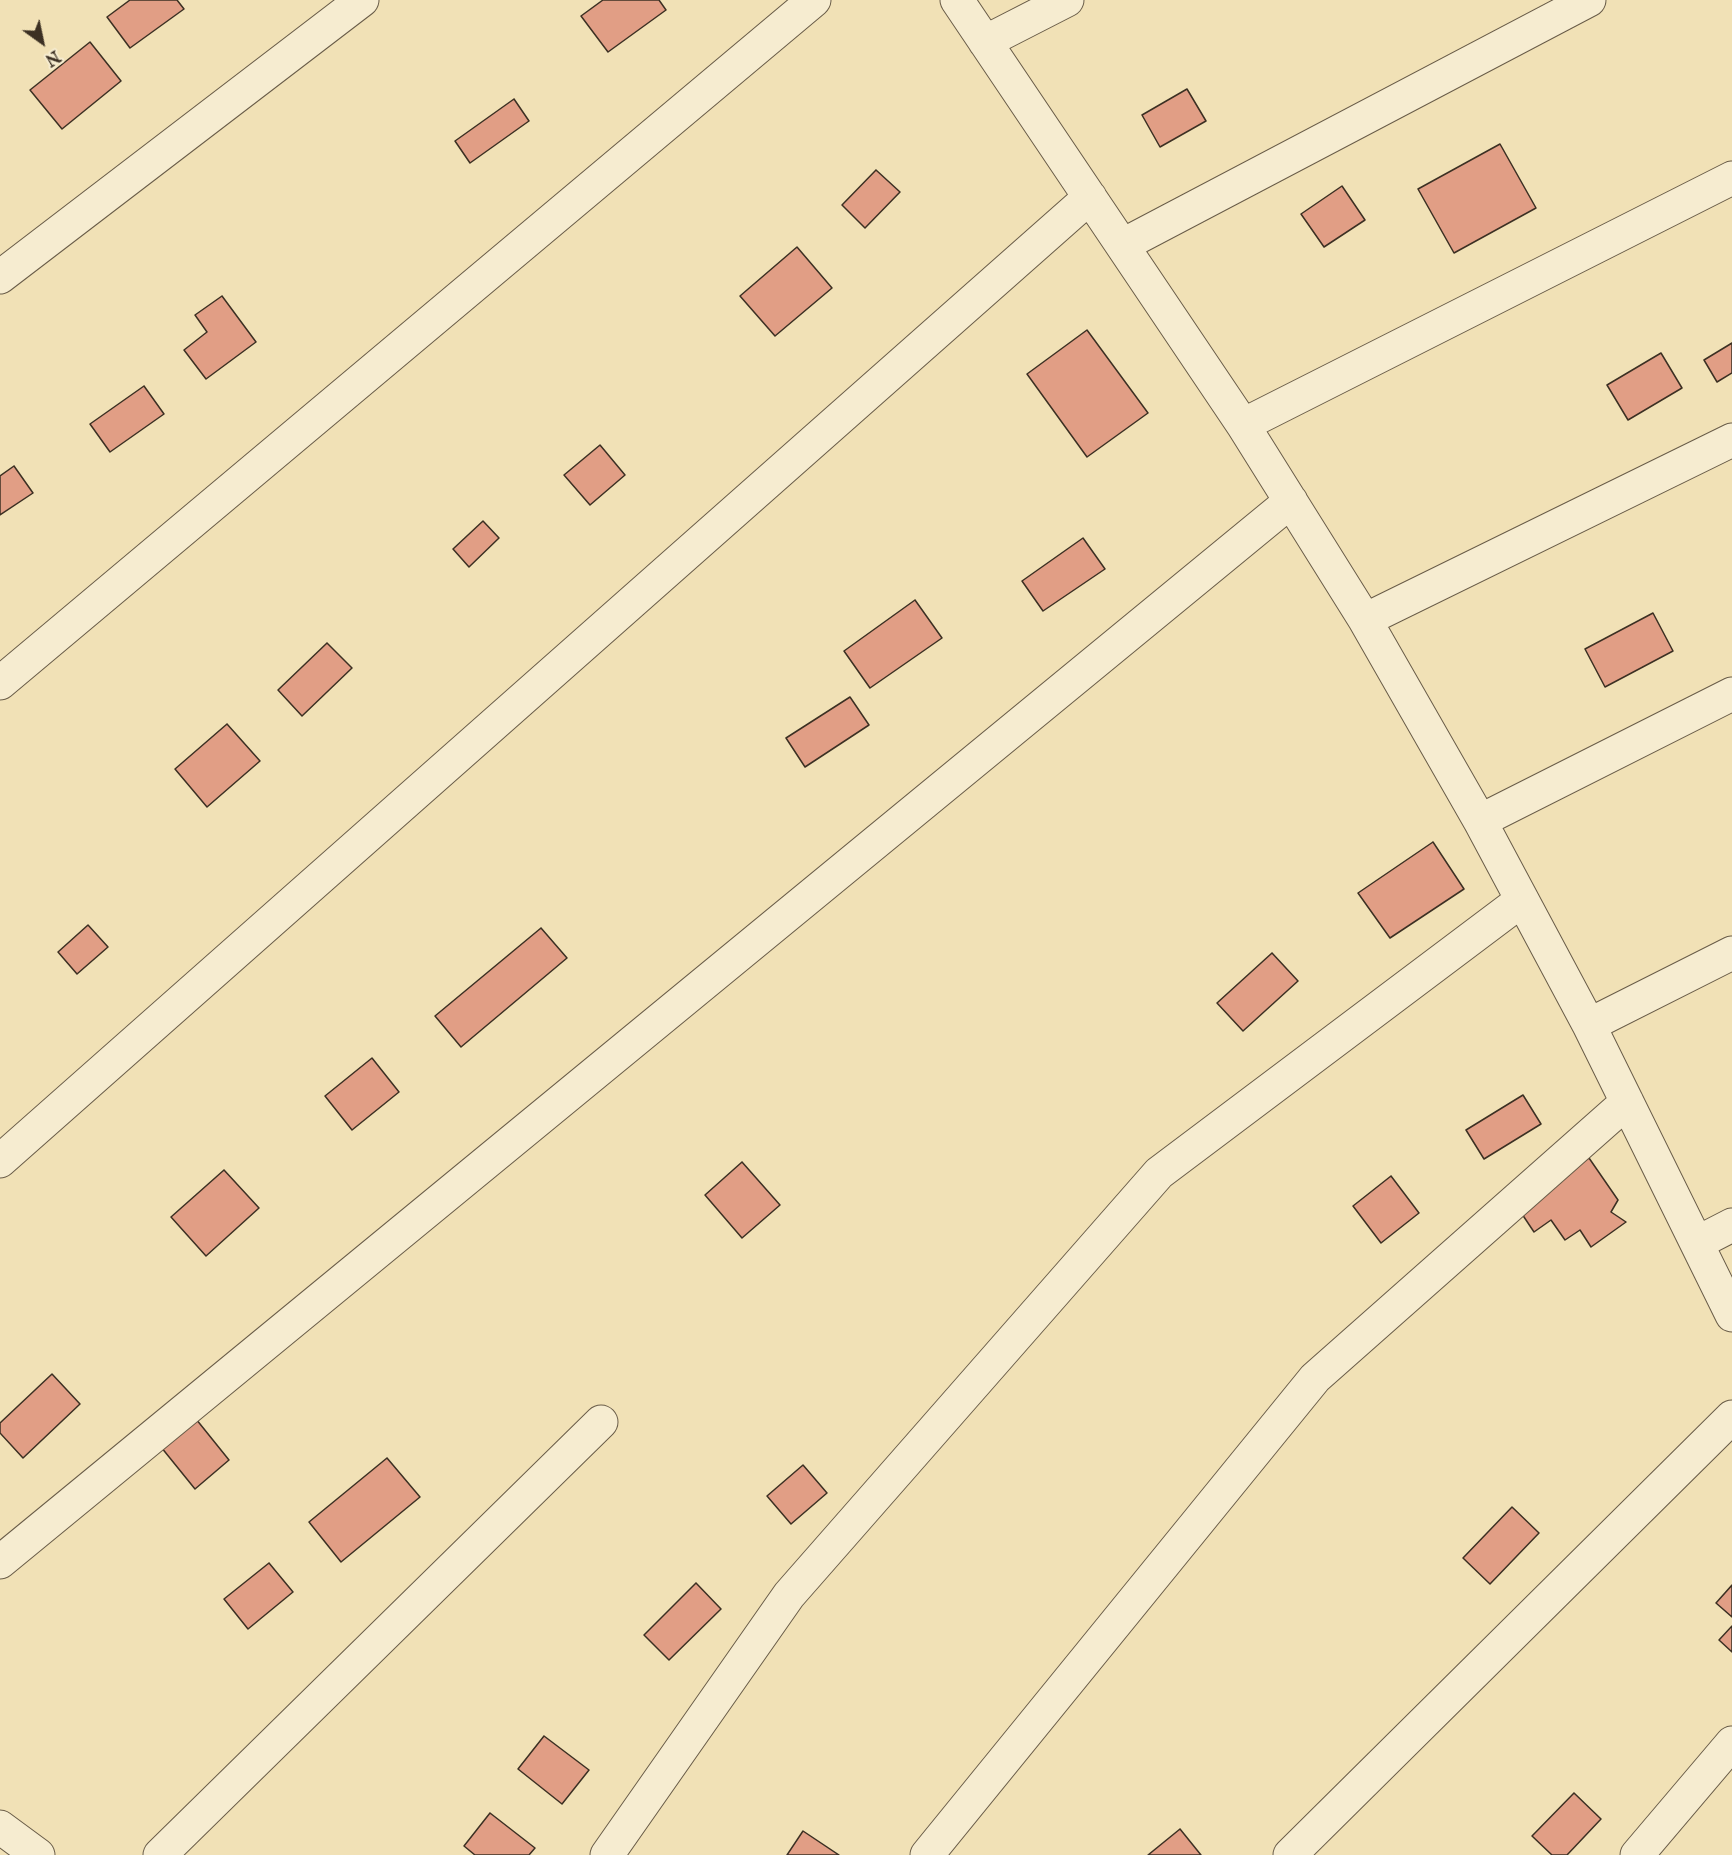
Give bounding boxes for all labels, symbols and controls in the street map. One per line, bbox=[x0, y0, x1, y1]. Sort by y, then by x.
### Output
north arrow bbox=[12, 12, 72, 72]
text: N bbox=[41, 45, 63, 69]

